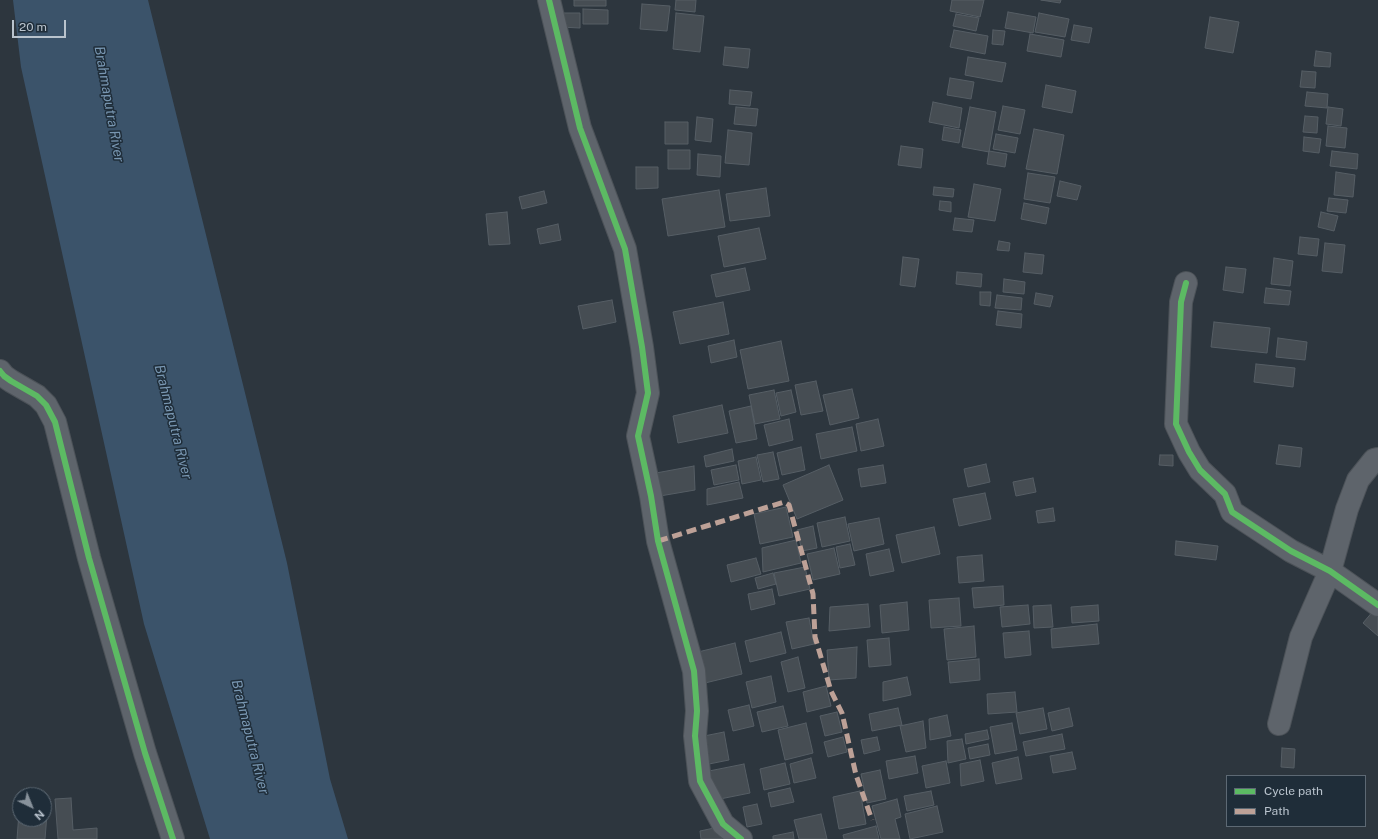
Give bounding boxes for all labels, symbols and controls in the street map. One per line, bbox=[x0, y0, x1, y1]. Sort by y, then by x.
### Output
scale bar bbox=[14, 12, 68, 38]
text: 20 m bbox=[19, 20, 47, 34]
water label: Brahmaputra River bbox=[91, 45, 127, 163]
water label: Brahmaputra River bbox=[151, 363, 195, 481]
water label: Brahmaputra River bbox=[228, 678, 272, 796]
legend bbox=[1226, 775, 1366, 827]
text: Cycle path bbox=[1264, 784, 1323, 798]
north arrow bbox=[12, 787, 52, 827]
text: Path bbox=[1264, 804, 1290, 818]
text: N bbox=[32, 808, 47, 822]

